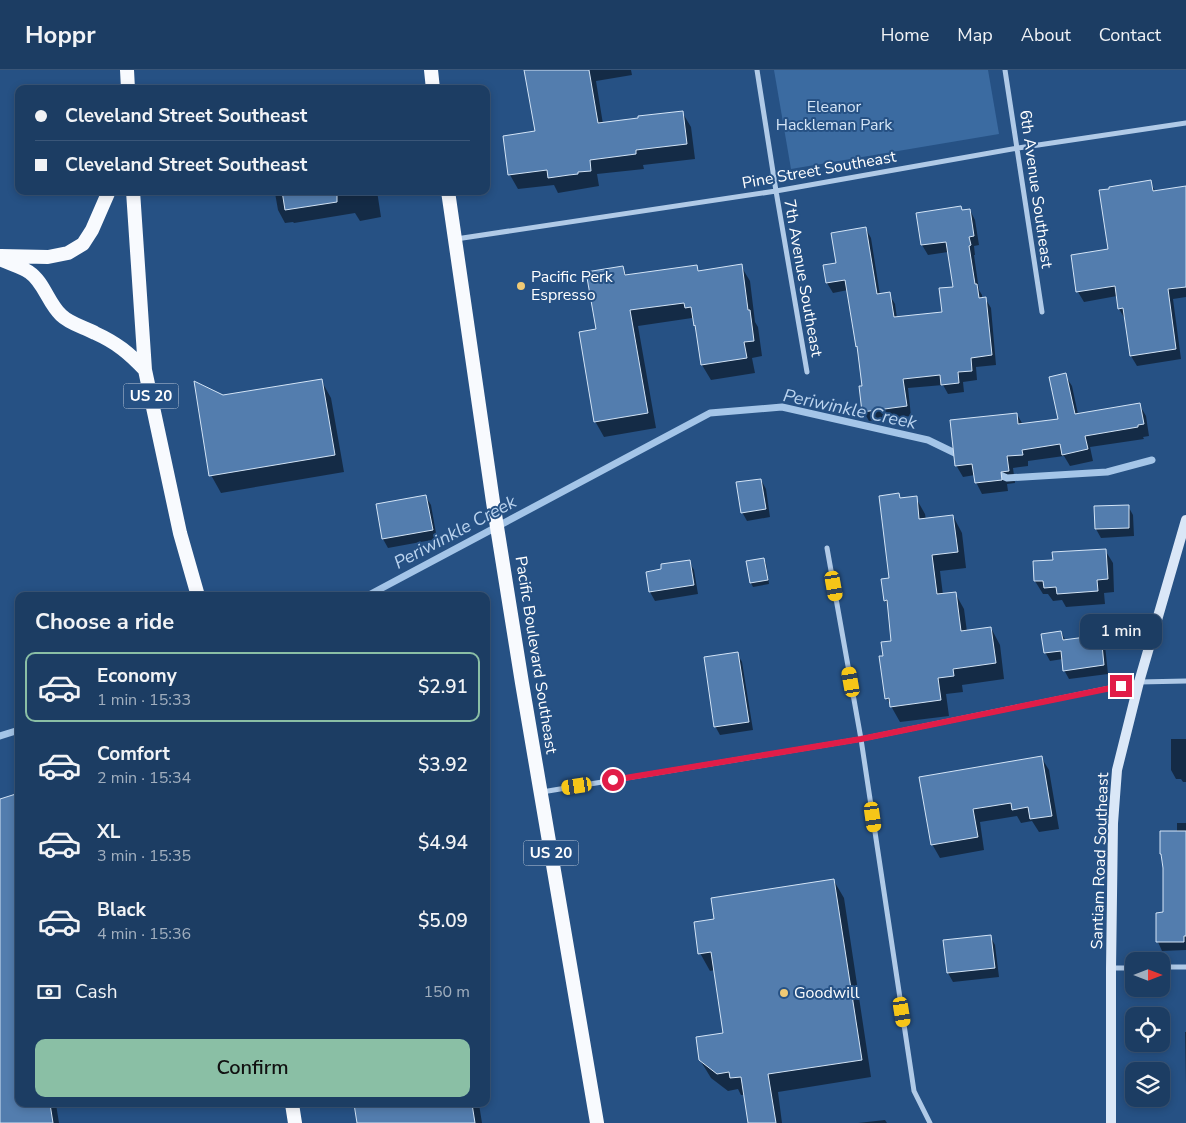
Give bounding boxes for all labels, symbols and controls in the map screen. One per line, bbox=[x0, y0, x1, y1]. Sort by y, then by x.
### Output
text: Hoppr bbox=[25, 19, 96, 51]
text: Home bbox=[881, 23, 929, 47]
text: Map bbox=[957, 23, 993, 47]
text: About bbox=[1021, 23, 1071, 47]
text: Contact bbox=[1099, 23, 1161, 47]
park label: Eleanor Hackleman Park bbox=[776, 96, 893, 136]
text: Cleveland Street Southeast bbox=[65, 103, 307, 129]
street label: 6th Avenue Southeast bbox=[1014, 108, 1058, 270]
street label: Pine Street Southeast bbox=[740, 146, 898, 194]
text: Cleveland Street Southeast bbox=[65, 152, 307, 178]
street label: 7th Avenue Southeast bbox=[778, 198, 828, 359]
place label: Pacific Perk Espresso bbox=[531, 266, 614, 306]
marker: Pacific Perk Espresso bbox=[515, 280, 527, 292]
water label: Periwinkle Creek bbox=[781, 383, 920, 435]
road number: US 20 bbox=[124, 384, 178, 408]
water label: Periwinkle Creek bbox=[389, 489, 521, 574]
street label: Pacific Boulevard Southeast bbox=[510, 555, 563, 756]
car bbox=[824, 570, 843, 602]
text: Choose a ride bbox=[35, 607, 174, 637]
callout: 1 min bbox=[1080, 614, 1162, 648]
text: 1 min bbox=[1101, 620, 1141, 642]
text: Economy bbox=[97, 663, 177, 689]
icon: car bbox=[37, 665, 82, 710]
car bbox=[841, 666, 860, 698]
text: $2.91 bbox=[418, 674, 468, 700]
route end bbox=[1110, 675, 1132, 697]
text: 1 min · 15:33 bbox=[97, 689, 191, 711]
text: Comfort bbox=[97, 741, 170, 767]
icon: car bbox=[37, 743, 82, 788]
text: $3.92 bbox=[418, 752, 468, 778]
text: 2 min · 15:34 bbox=[97, 767, 191, 789]
route start bbox=[602, 769, 624, 791]
street label: Santiam Road Southeast bbox=[1086, 772, 1114, 950]
car bbox=[561, 776, 592, 796]
car bbox=[863, 801, 882, 833]
text: XL bbox=[97, 819, 120, 845]
icon: car bbox=[37, 821, 82, 866]
text: $4.94 bbox=[418, 830, 468, 856]
road number: US 20 bbox=[524, 840, 578, 866]
text: 3 min · 15:35 bbox=[97, 845, 191, 867]
text: Black bbox=[97, 897, 146, 923]
icon: car bbox=[37, 899, 82, 944]
text: $5.09 bbox=[418, 908, 468, 934]
text: 4 min · 15:36 bbox=[97, 923, 191, 945]
north arrow bbox=[1125, 952, 1170, 998]
map controls bbox=[1125, 952, 1170, 1107]
icon: cash bbox=[35, 978, 63, 1006]
text: Cash bbox=[75, 979, 117, 1005]
text: 150 m bbox=[423, 981, 470, 1003]
place label: Goodwill bbox=[794, 982, 860, 1004]
marker: Goodwill bbox=[778, 987, 790, 999]
car bbox=[892, 996, 911, 1028]
button: locate bbox=[1125, 1007, 1170, 1052]
button: Confirm bbox=[35, 1039, 470, 1097]
button: layers bbox=[1125, 1062, 1170, 1107]

